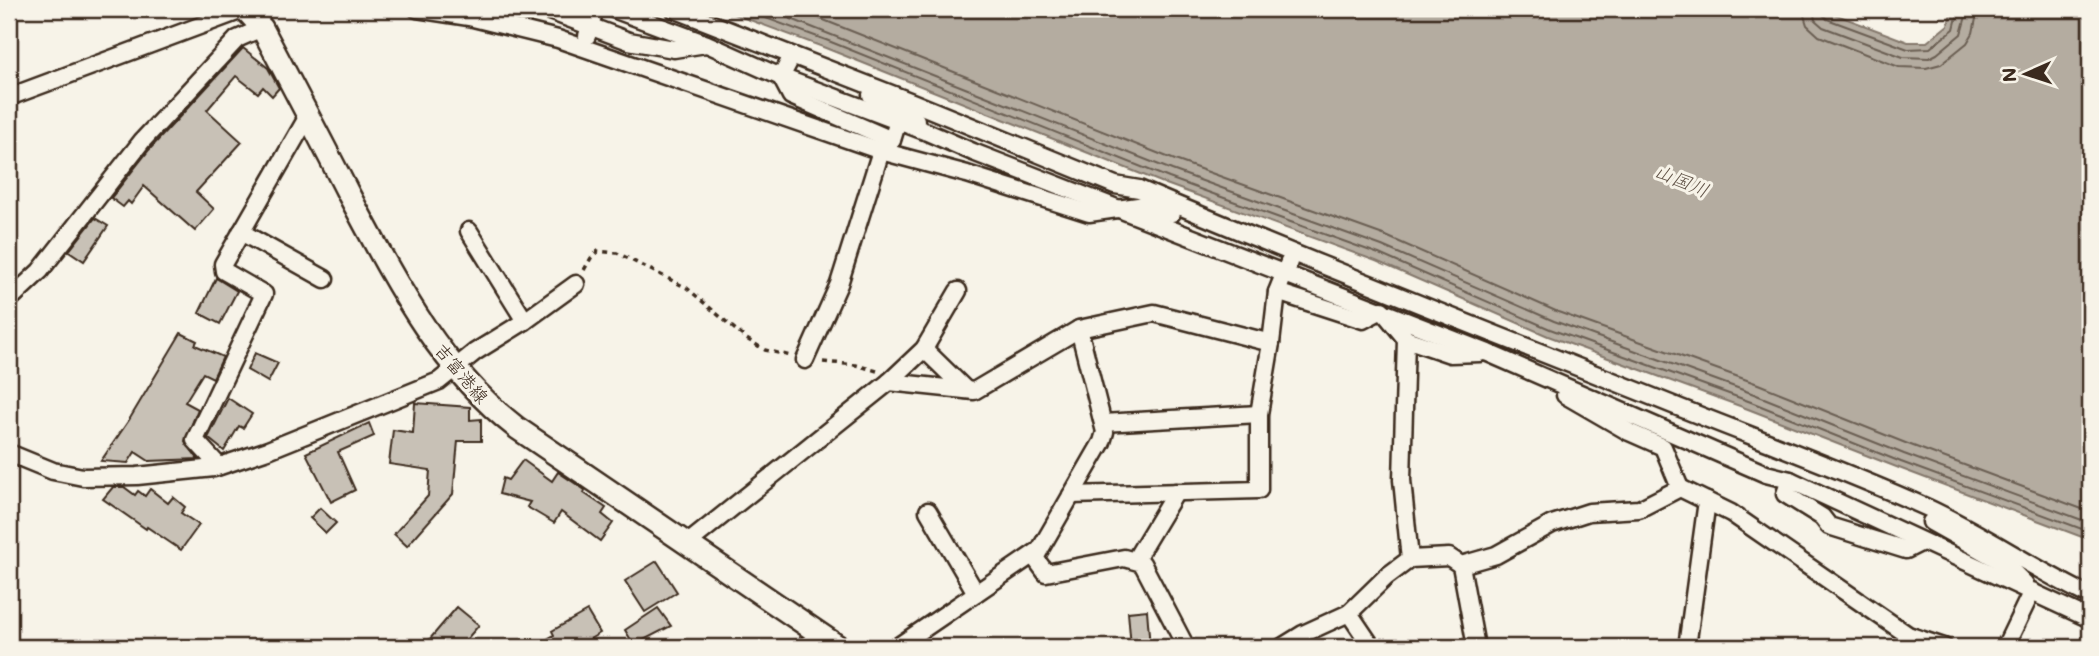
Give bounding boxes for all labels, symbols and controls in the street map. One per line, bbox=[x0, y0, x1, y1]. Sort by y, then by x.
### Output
north arrow bbox=[1990, 38, 2060, 108]
text: N bbox=[1996, 67, 2021, 83]
water label: 山国川 bbox=[1651, 157, 1713, 203]
street label: 吉富港線 bbox=[430, 338, 494, 408]

